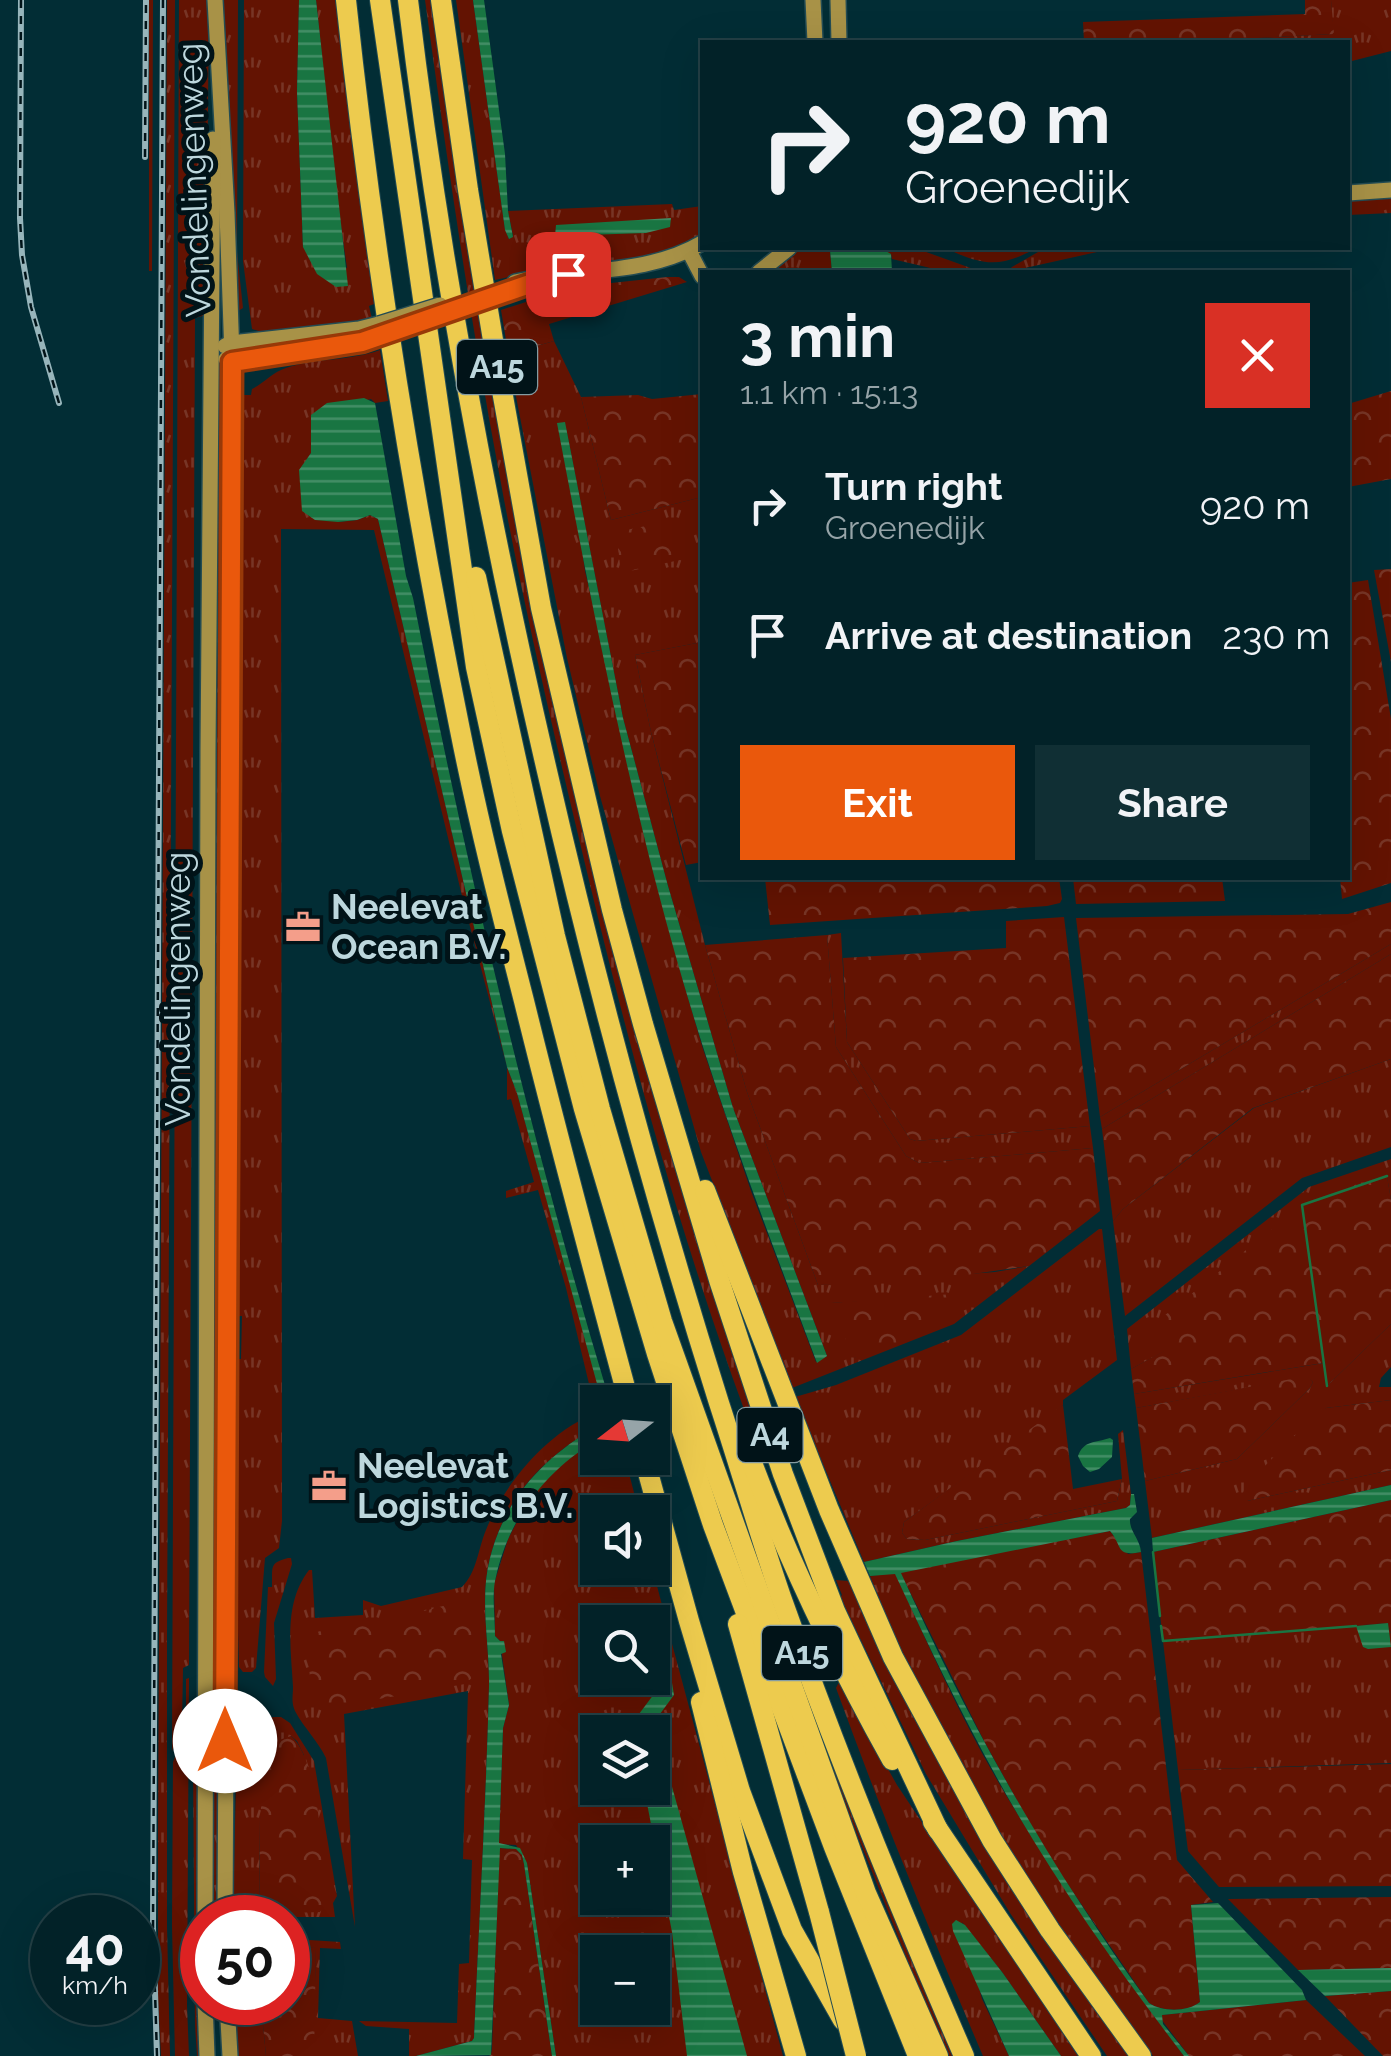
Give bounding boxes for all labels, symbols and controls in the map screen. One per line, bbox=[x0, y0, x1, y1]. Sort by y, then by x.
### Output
street label: Vondelingenweg bbox=[168, 42, 219, 318]
text: 920 m bbox=[905, 77, 1111, 159]
icon: right bbox=[740, 80, 870, 210]
text: Groenedijk bbox=[905, 161, 1130, 214]
pin bbox=[526, 232, 611, 317]
icon: arrive bbox=[541, 247, 596, 302]
text: 3 min bbox=[740, 301, 895, 371]
button: close bbox=[1205, 303, 1310, 408]
road number: A15 bbox=[457, 340, 537, 394]
text: 1.1 km · 15:13 bbox=[740, 374, 918, 411]
text: Turn right bbox=[825, 464, 1002, 509]
icon: right bbox=[740, 478, 795, 533]
text: 920 m bbox=[1200, 483, 1310, 528]
text: Groenedijk bbox=[825, 509, 985, 546]
icon: arrive bbox=[740, 608, 795, 663]
text: Arrive at destination bbox=[825, 613, 1192, 658]
text: 230 m bbox=[1222, 613, 1330, 658]
button: Exit bbox=[740, 745, 1015, 860]
button: Share bbox=[1035, 745, 1310, 860]
street label: Vondelingenweg bbox=[157, 852, 198, 1126]
place label: Neelevat Ocean B.V. bbox=[331, 886, 506, 967]
office icon: Neelevat Ocean B.V. bbox=[284, 908, 322, 946]
north arrow bbox=[580, 1385, 670, 1475]
map controls bbox=[580, 1385, 670, 2025]
road number: A4 bbox=[738, 1408, 802, 1462]
place label: Neelevat Logistics B.V. bbox=[357, 1445, 573, 1526]
office icon: Neelevat Logistics B.V. bbox=[310, 1467, 348, 1505]
button: sound bbox=[580, 1495, 670, 1585]
button: search bbox=[580, 1605, 670, 1695]
road number: A15 bbox=[762, 1626, 842, 1680]
position arrow bbox=[173, 1689, 277, 1793]
button: layers bbox=[580, 1715, 670, 1805]
button: + bbox=[580, 1825, 670, 1915]
speed limit sign: 50 bbox=[180, 1895, 310, 2025]
text: 40 bbox=[65, 1918, 125, 1977]
button: − bbox=[580, 1935, 670, 2025]
text: km/h bbox=[62, 1970, 128, 2000]

